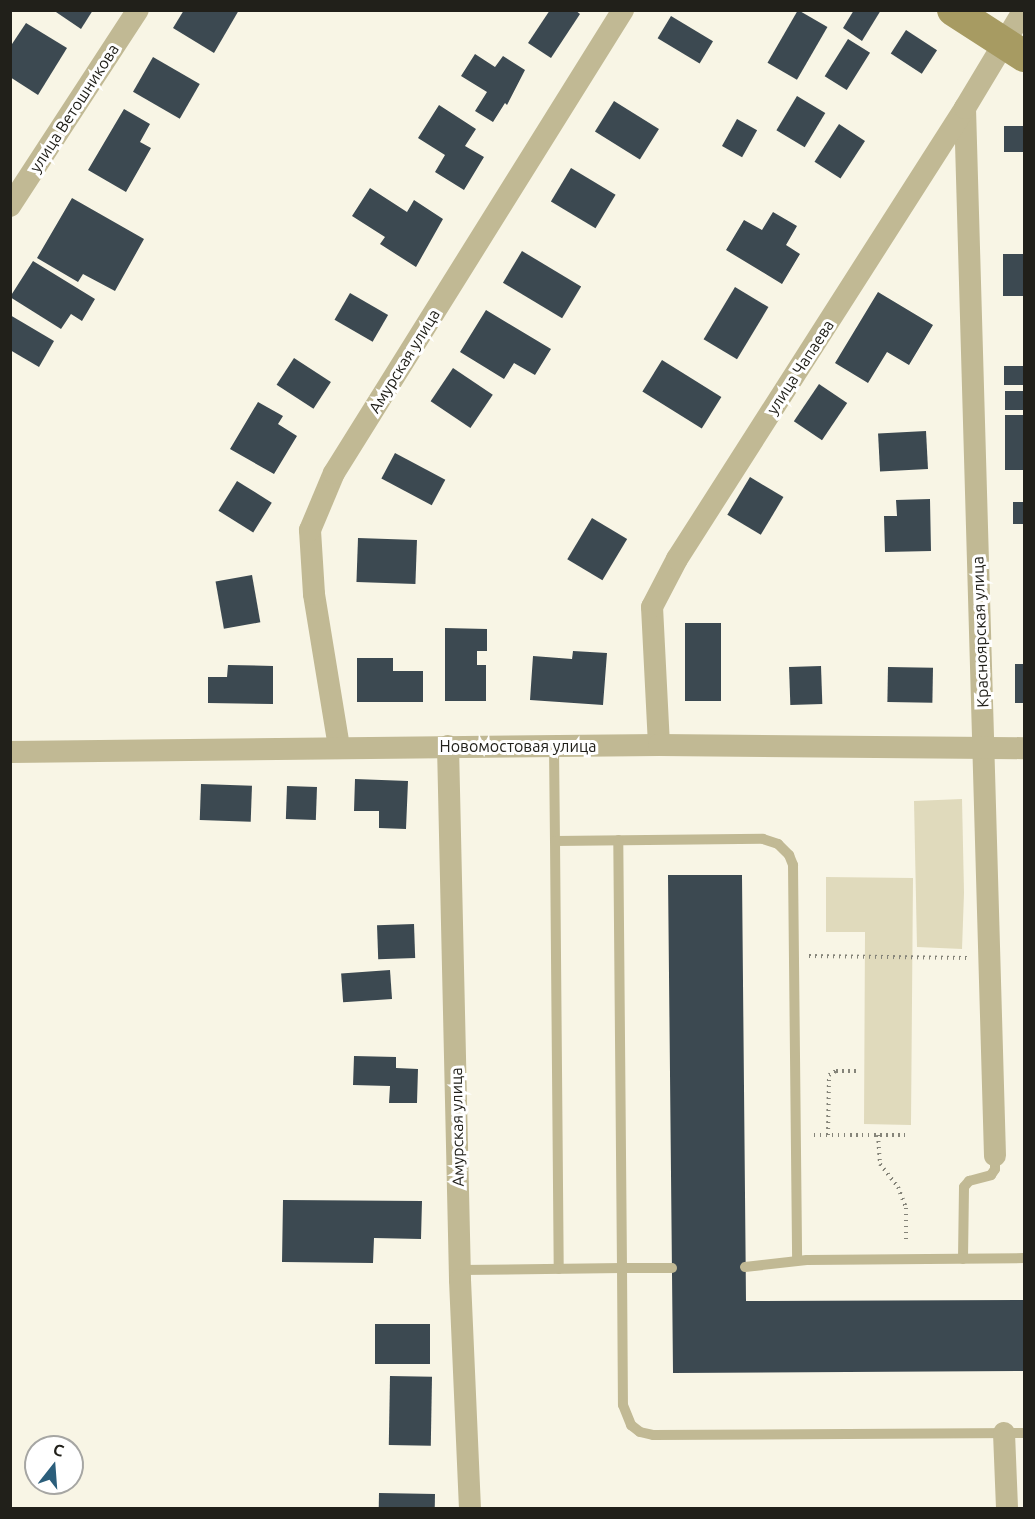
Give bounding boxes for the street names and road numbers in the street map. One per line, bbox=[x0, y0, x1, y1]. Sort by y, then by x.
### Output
street label: улица Ветошникова bbox=[25, 40, 123, 176]
street label: Амурская улица bbox=[364, 305, 444, 417]
street label: улица Чапаева bbox=[762, 316, 838, 418]
street label: Красноярская улица bbox=[968, 556, 992, 708]
street label: Новомостовая улица bbox=[440, 736, 596, 756]
street label: Амурская улица bbox=[446, 1067, 468, 1187]

